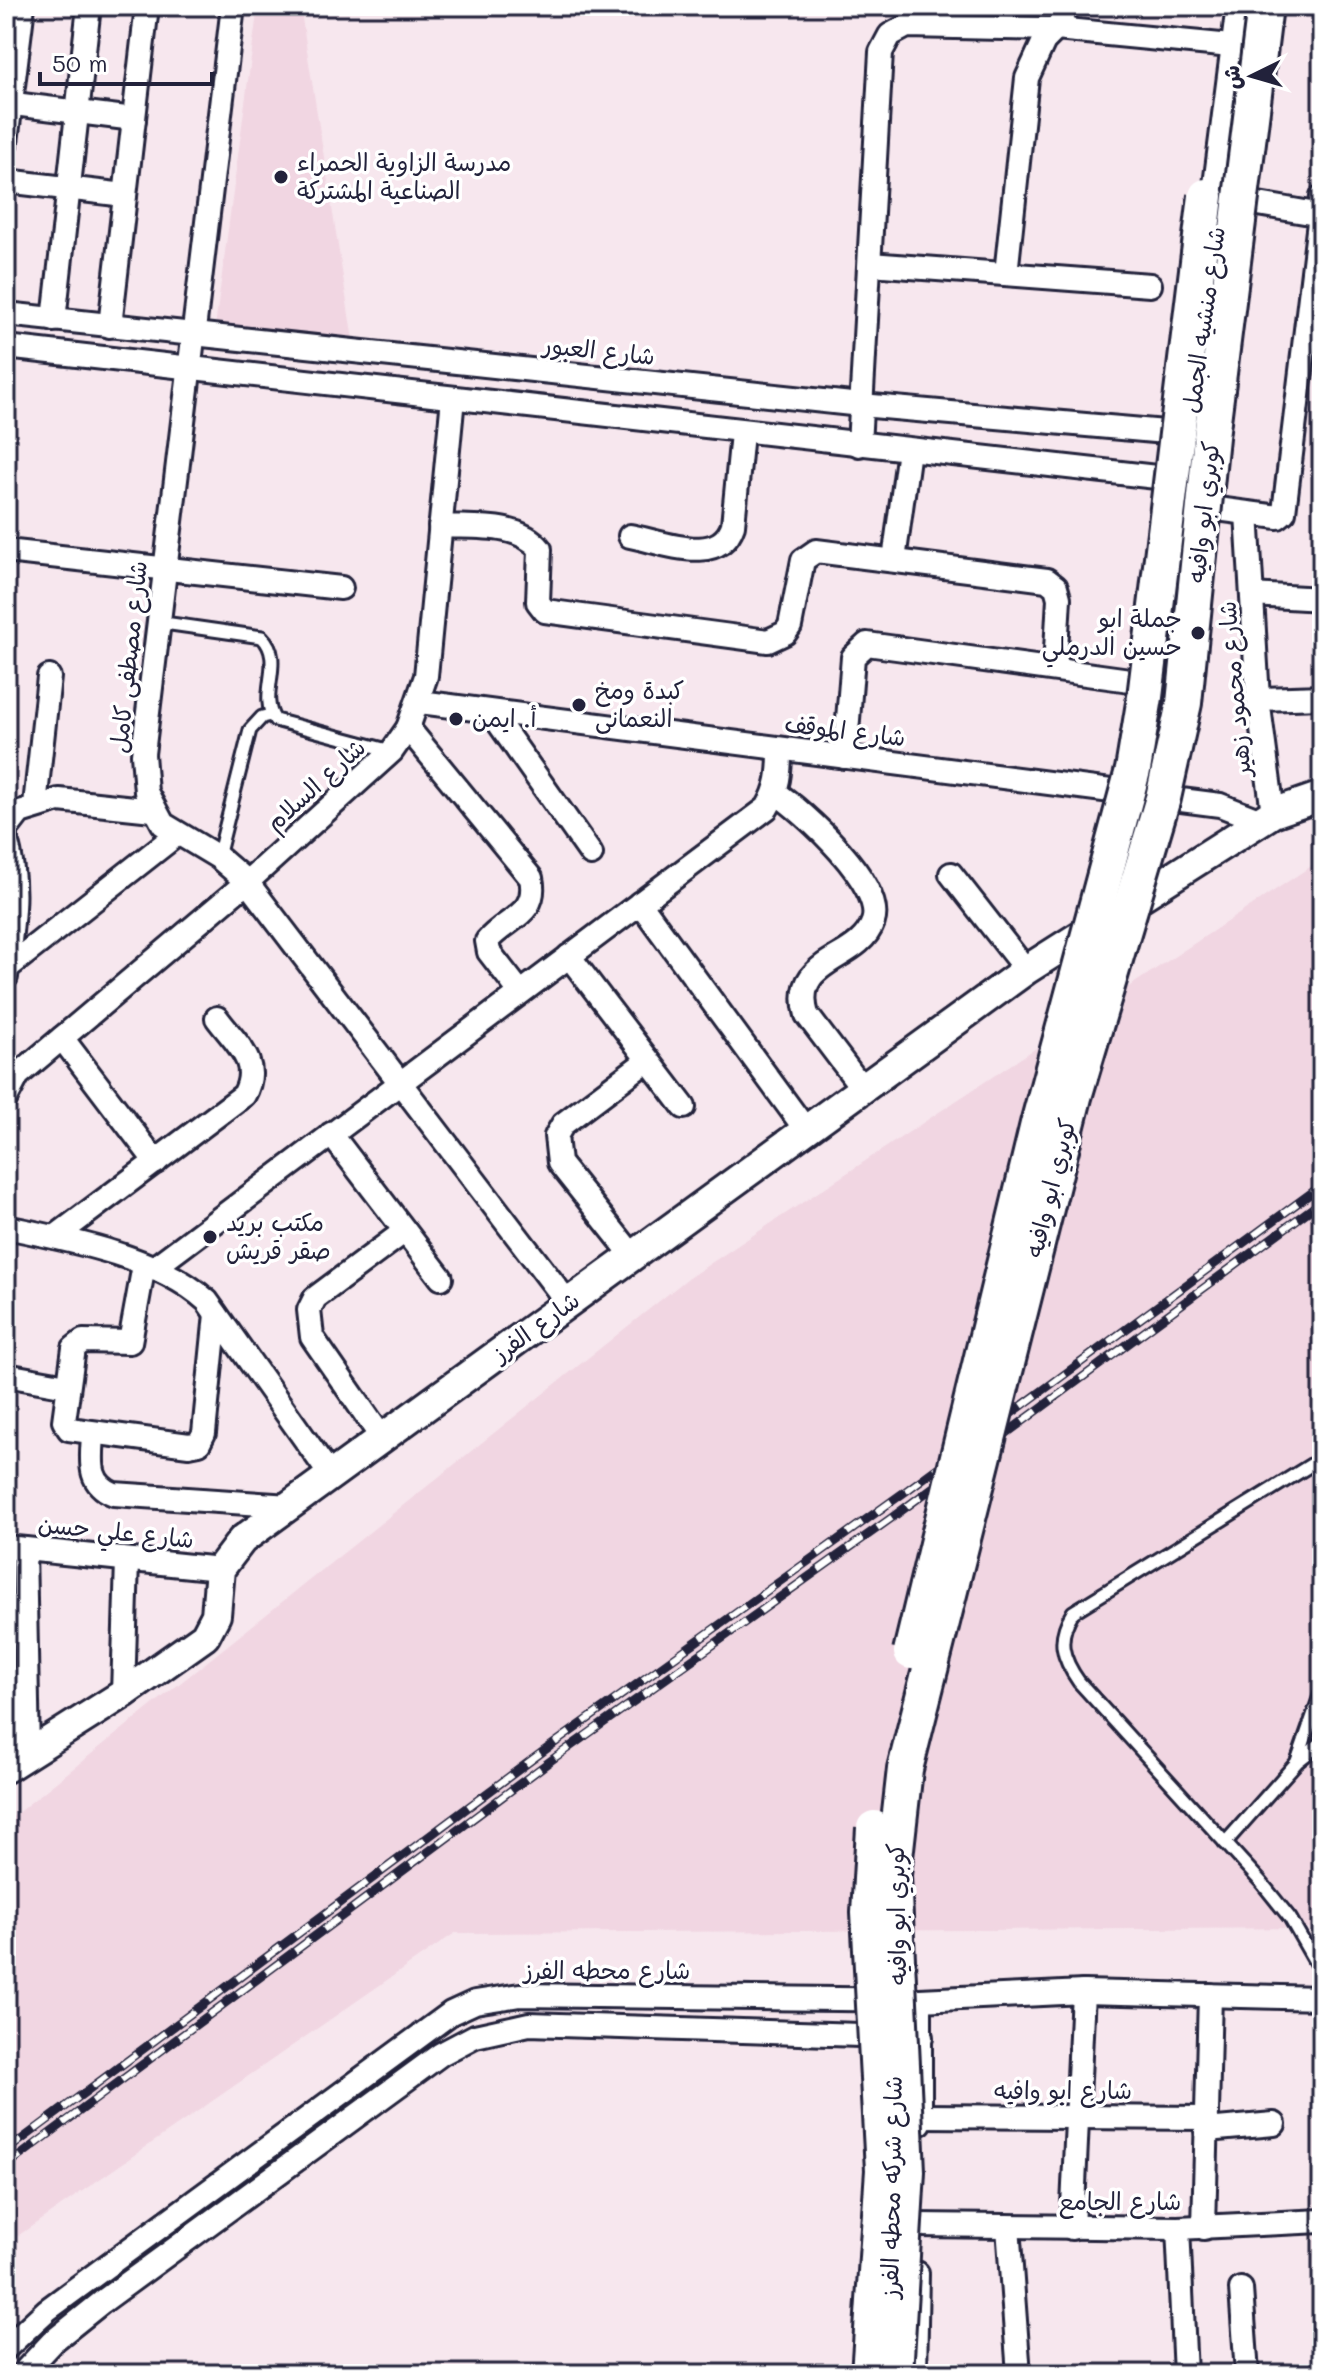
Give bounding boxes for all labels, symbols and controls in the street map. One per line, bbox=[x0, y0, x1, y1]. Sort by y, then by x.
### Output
scale bar bbox=[40, 36, 212, 86]
north arrow bbox=[1212, 36, 1292, 116]
text: 50 m bbox=[52, 47, 108, 78]
text: ش bbox=[1216, 64, 1247, 91]
place label: مدرسة الزاوية الحمراء الصناعية المشتركة bbox=[297, 146, 512, 205]
marker: مدرسة الزاوية الحمراء الصناعية المشتركة bbox=[272, 168, 290, 186]
street label: شارع منشيه الجمل bbox=[1174, 224, 1234, 416]
street label: شارع العبور bbox=[539, 328, 657, 374]
street label: كوبري ابو وافيه bbox=[1180, 439, 1228, 585]
street label: شارع مصطفى كامل bbox=[102, 559, 156, 755]
street label: شارع محمود زهير bbox=[1210, 600, 1260, 780]
place label: جملة ابو حسين الدرملي bbox=[1042, 602, 1182, 668]
marker: جملة ابو حسين الدرملي bbox=[1189, 624, 1207, 642]
place label: كبدة ومخ النعمانى bbox=[595, 674, 684, 734]
marker: كبدة ومخ النعمانى bbox=[570, 696, 588, 714]
place label: أ. ايمن bbox=[472, 702, 537, 733]
street label: شارع الموقف bbox=[783, 707, 907, 755]
marker: أ. ايمن bbox=[447, 710, 465, 728]
street label: شارع السلام bbox=[259, 731, 374, 840]
street label: كوبري ابو وافيه bbox=[1017, 1115, 1085, 1261]
place label: مكتب بريد صقر قريش bbox=[226, 1206, 331, 1265]
marker: مكتب بريد صقر قريش bbox=[201, 1228, 219, 1246]
street label: شارع الفرز bbox=[484, 1284, 587, 1372]
street label: شارع علي حسن bbox=[36, 1507, 196, 1561]
street label: كوبري ابو وافيه bbox=[879, 1843, 915, 1985]
street label: شارع محطه الفرز bbox=[522, 1954, 690, 1988]
street label: شارع ابو وافيه bbox=[994, 2074, 1132, 2108]
street label: شارع شركه محطه الفرز bbox=[873, 2075, 911, 2301]
street label: شارع الجامع bbox=[1059, 2185, 1181, 2219]

